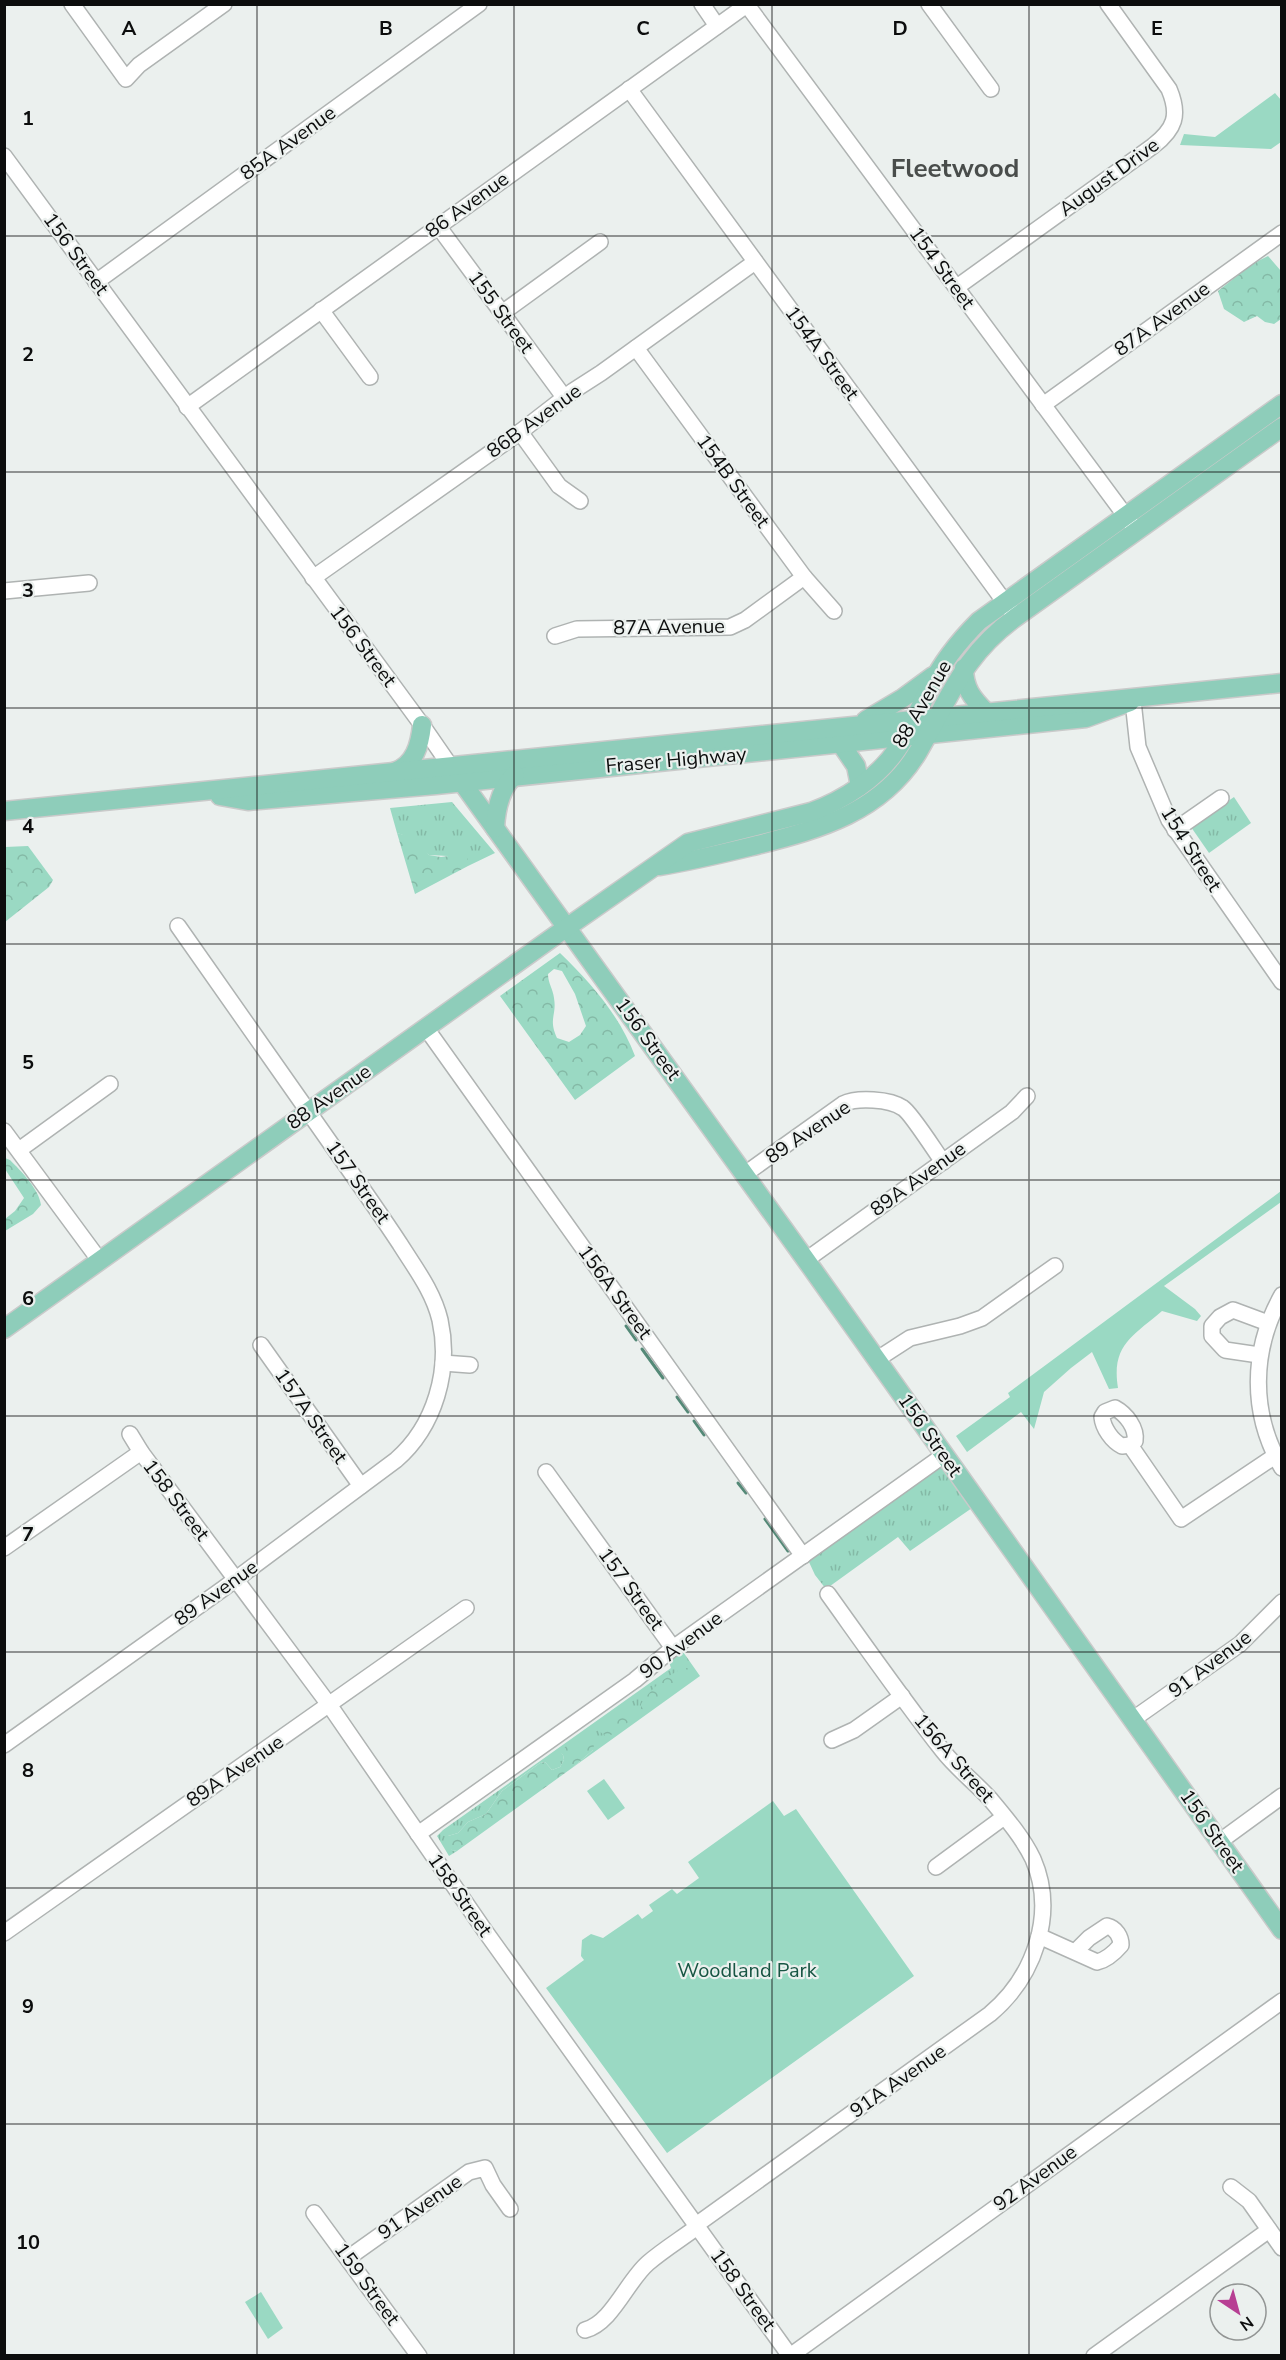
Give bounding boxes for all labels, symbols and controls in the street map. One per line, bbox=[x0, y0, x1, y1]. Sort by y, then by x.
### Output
text: A bbox=[122, 15, 137, 42]
text: B bbox=[379, 15, 393, 42]
text: C bbox=[636, 15, 650, 42]
text: D bbox=[892, 15, 908, 42]
text: E bbox=[1151, 15, 1163, 42]
street label: 85A Avenue bbox=[235, 99, 341, 187]
text: 1 bbox=[22, 105, 34, 132]
street label: August Drive bbox=[1053, 131, 1165, 223]
district label: Fleetwood bbox=[891, 151, 1019, 186]
street label: 86 Avenue bbox=[420, 166, 514, 244]
street label: 156 Street bbox=[37, 207, 116, 301]
street label: 154 Street bbox=[903, 221, 982, 315]
street label: 155 Street bbox=[462, 265, 541, 359]
street label: 87A Avenue bbox=[1109, 275, 1215, 363]
street label: 154A Street bbox=[779, 300, 866, 406]
text: 2 bbox=[22, 341, 34, 368]
street label: 86B Avenue bbox=[481, 378, 587, 464]
street label: 154B Street bbox=[690, 429, 777, 534]
text: 3 bbox=[22, 577, 34, 604]
street label: 156 Street bbox=[323, 600, 403, 693]
street label: 87A Avenue bbox=[613, 613, 725, 641]
street label: 88 Avenue bbox=[886, 655, 958, 753]
street label: Fraser Highway bbox=[604, 740, 748, 780]
street label: 154 Street bbox=[1154, 801, 1228, 898]
text: 4 bbox=[22, 813, 34, 840]
street label: 156 Street bbox=[609, 992, 688, 1086]
text: 5 bbox=[22, 1049, 34, 1076]
street label: 88 Avenue bbox=[281, 1058, 377, 1136]
street label: 89 Avenue bbox=[760, 1094, 856, 1170]
street label: 157 Street bbox=[319, 1135, 397, 1230]
street label: 89A Avenue bbox=[865, 1135, 971, 1223]
street label: 156A Street bbox=[572, 1239, 659, 1345]
text: 6 bbox=[22, 1285, 34, 1312]
street label: 157A Street bbox=[268, 1363, 354, 1470]
street label: 156 Street bbox=[891, 1388, 969, 1483]
street label: 158 Street bbox=[136, 1454, 216, 1547]
text: 7 bbox=[22, 1521, 34, 1548]
street label: 157 Street bbox=[592, 1542, 671, 1636]
street label: 89 Avenue bbox=[169, 1554, 263, 1632]
street label: 90 Avenue bbox=[634, 1605, 728, 1685]
street label: 91 Avenue bbox=[1163, 1624, 1257, 1704]
street label: 156A Street bbox=[908, 1708, 1001, 1809]
street label: 89A Avenue bbox=[181, 1729, 289, 1813]
text: 8 bbox=[22, 1757, 34, 1784]
street label: 156 Street bbox=[1173, 1784, 1251, 1879]
street label: 158 Street bbox=[421, 1848, 499, 1943]
park label: Woodland Park bbox=[677, 1957, 818, 1984]
text: 9 bbox=[22, 1993, 34, 2020]
street label: 91A Avenue bbox=[844, 2038, 952, 2124]
street label: 92 Avenue bbox=[988, 2139, 1082, 2217]
street label: 91 Avenue bbox=[372, 2168, 468, 2246]
text: 10 bbox=[16, 2229, 40, 2256]
street label: 159 Street bbox=[328, 2237, 407, 2331]
street label: 158 Street bbox=[704, 2243, 783, 2337]
north arrow bbox=[1208, 2282, 1268, 2342]
text: N bbox=[1235, 2311, 1258, 2336]

